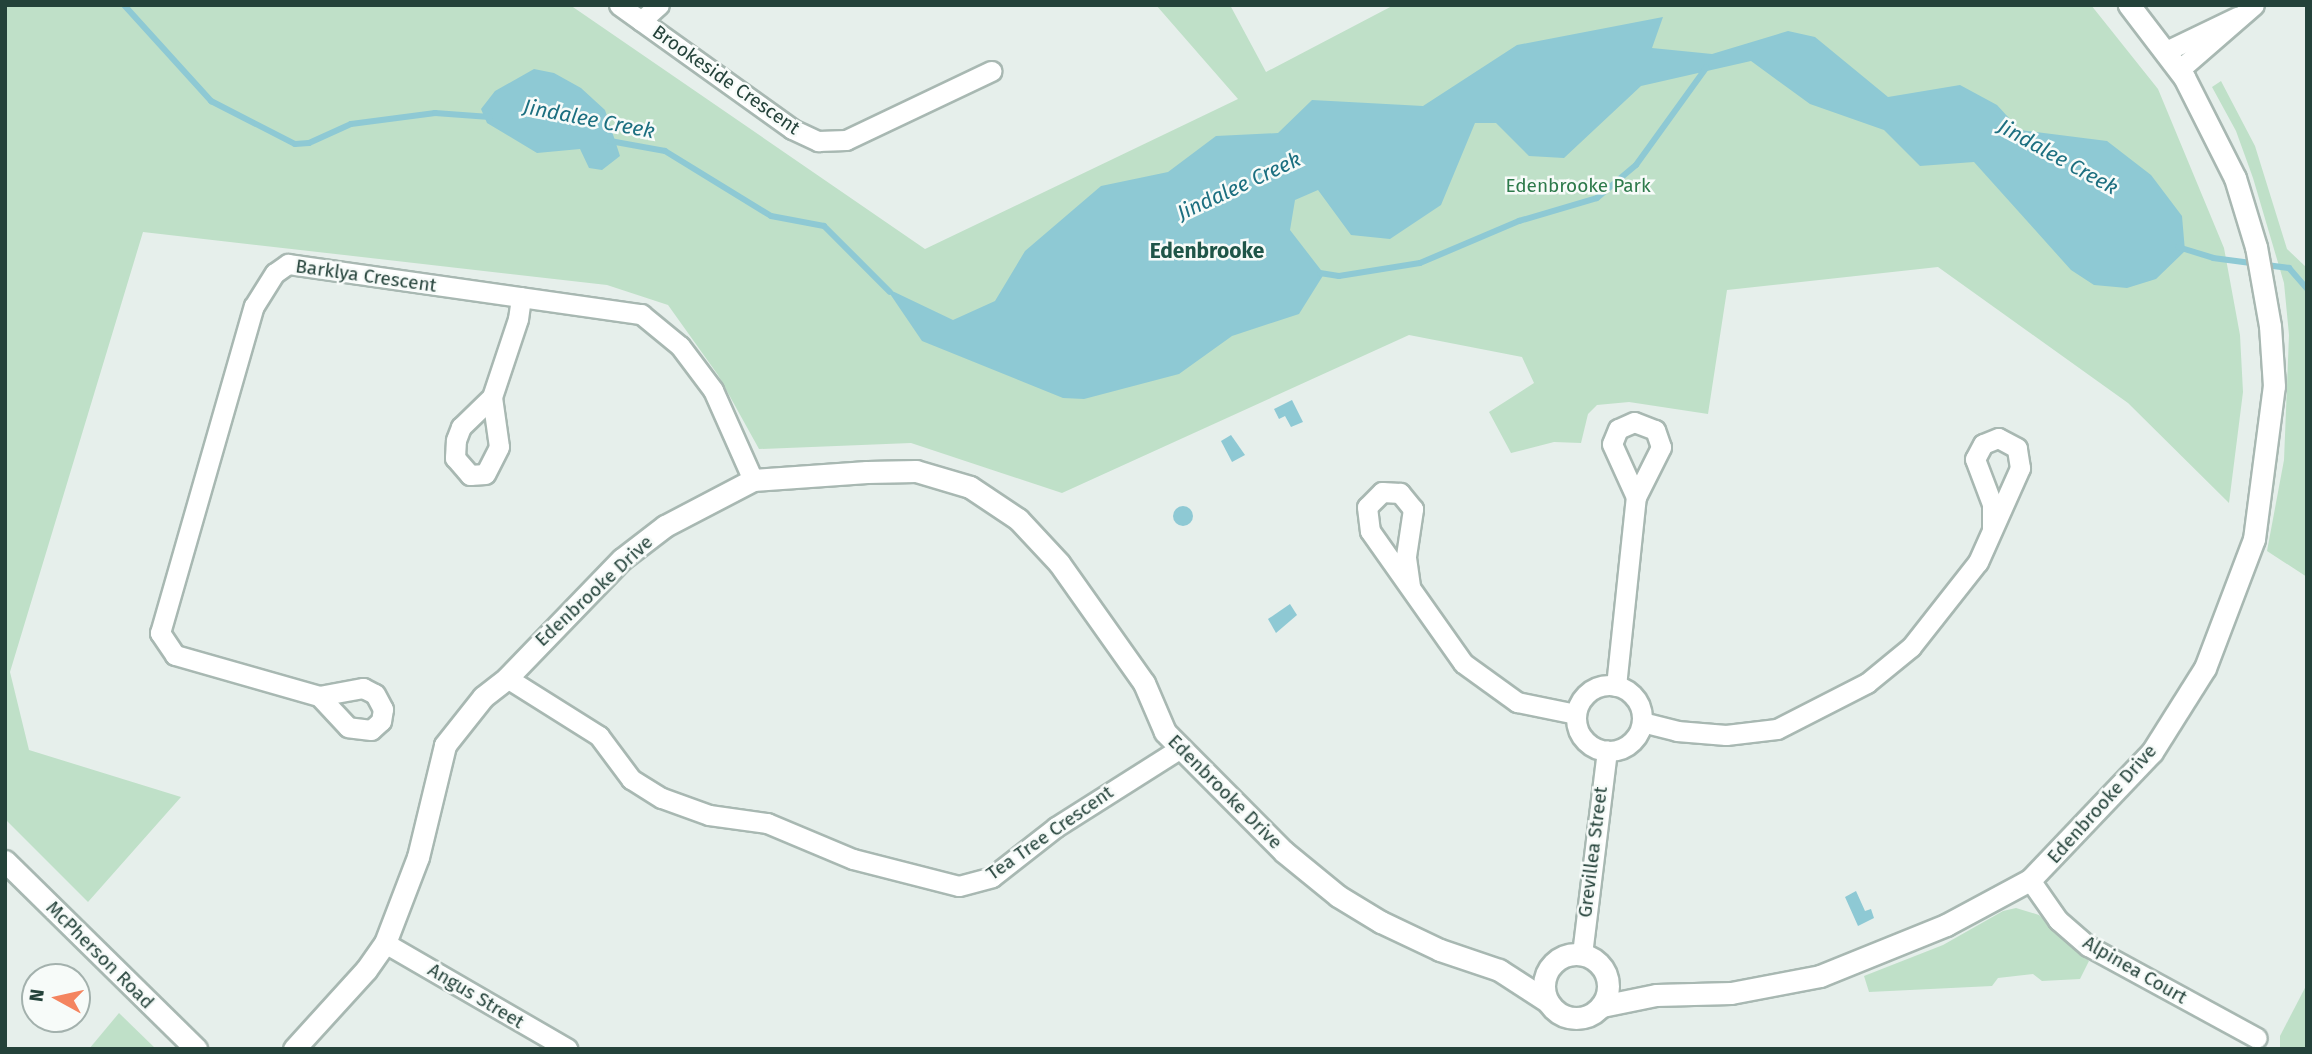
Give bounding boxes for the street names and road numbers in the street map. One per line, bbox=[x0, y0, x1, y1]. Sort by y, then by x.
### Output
street label: Brookeside Crescent bbox=[648, 21, 804, 139]
street label: Barklya Crescent bbox=[294, 255, 438, 297]
street label: Edenbrooke Drive bbox=[531, 531, 657, 651]
street label: Edenbrooke Drive bbox=[1163, 730, 1287, 854]
street label: Edenbrooke Drive bbox=[2043, 740, 2161, 868]
street label: Tea Tree Crescent bbox=[982, 781, 1118, 885]
street label: Grevillea Street bbox=[1574, 785, 1612, 919]
street label: McPherson Road bbox=[41, 896, 159, 1014]
street label: Alpinea Court bbox=[2079, 931, 2191, 1009]
street label: Angus Street bbox=[424, 958, 528, 1034]

